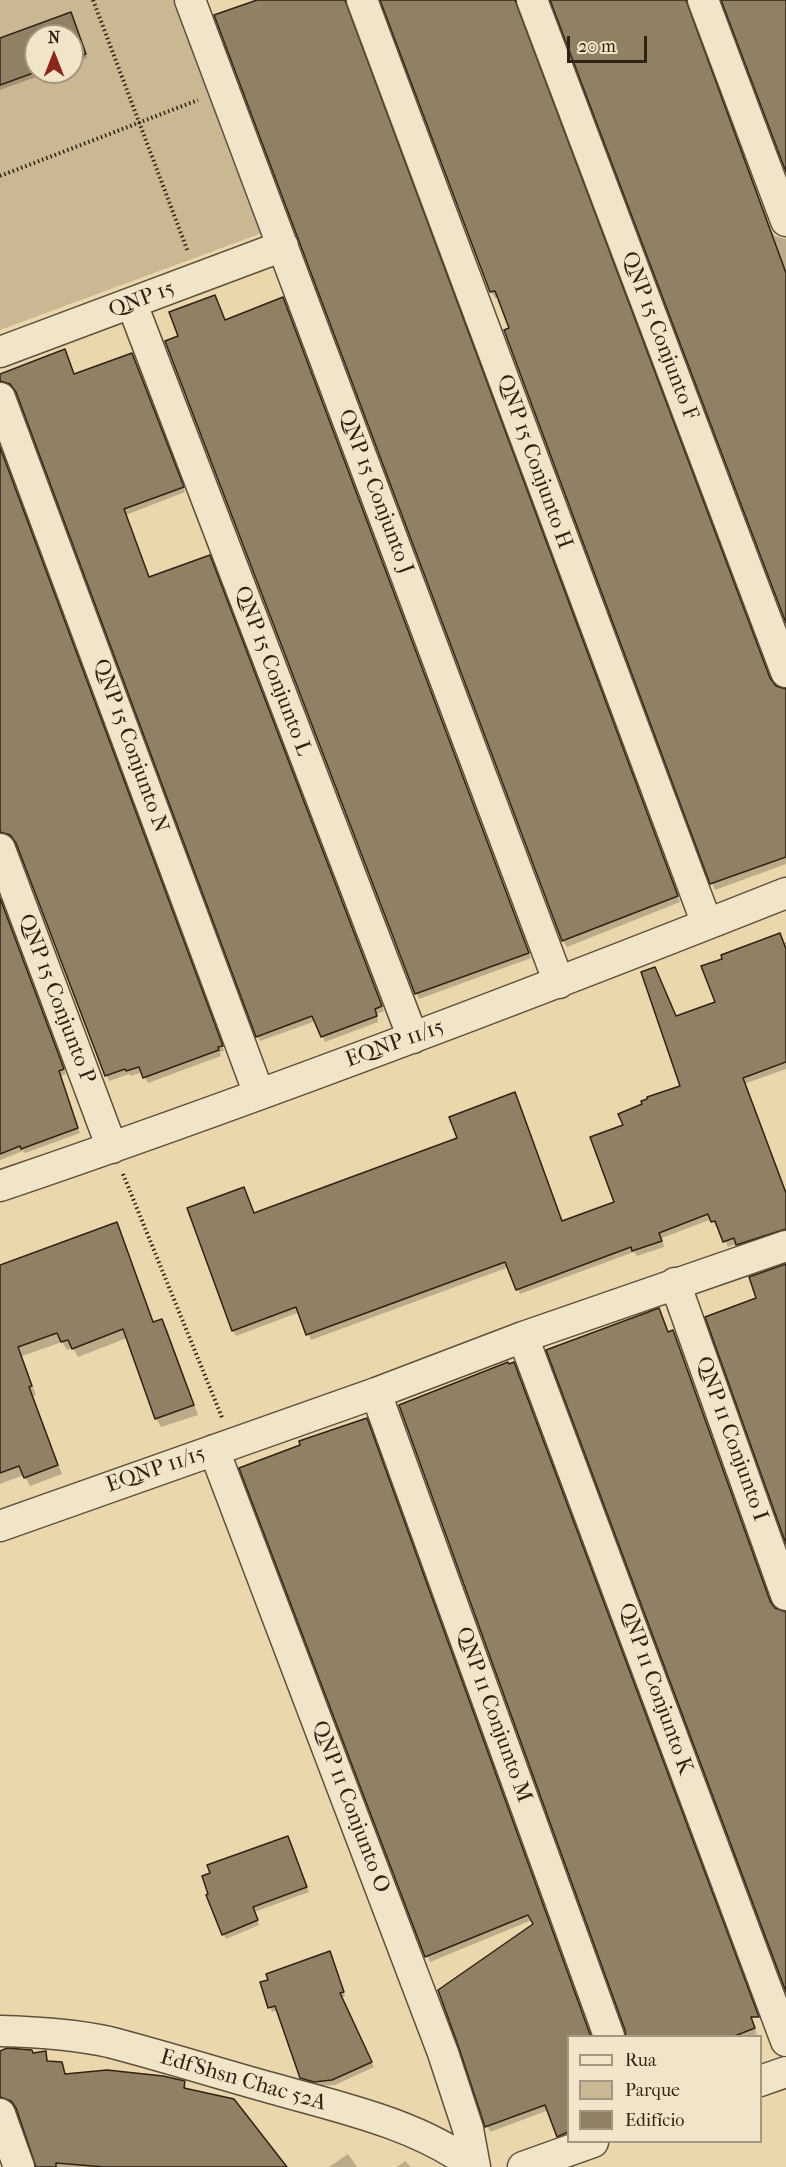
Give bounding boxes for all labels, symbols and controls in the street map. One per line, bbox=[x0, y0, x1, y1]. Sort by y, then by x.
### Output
north arrow bbox=[24, 24, 84, 84]
scale bar bbox=[570, 24, 650, 62]
text: N bbox=[48, 28, 60, 47]
text: 20 m bbox=[578, 36, 616, 57]
street label: QNP 15 Conjunto F bbox=[615, 248, 703, 424]
street label: QNP 15 bbox=[105, 275, 179, 325]
street label: QNP 15 Conjunto H bbox=[490, 371, 578, 553]
street label: QNP 15 Conjunto J bbox=[331, 406, 419, 578]
street label: QNP 15 Conjunto L bbox=[228, 582, 316, 760]
street label: QNP 15 Conjunto N bbox=[86, 656, 174, 836]
street label: QNP 15 Conjunto P bbox=[12, 910, 100, 1088]
street label: EQNP 11/15 bbox=[342, 1014, 448, 1074]
street label: QNP 11 Conjunto I bbox=[689, 1353, 773, 1525]
street label: EQNP 11/15 bbox=[103, 1441, 209, 1499]
street label: QNP 11 Conjunto K bbox=[612, 1600, 698, 1778]
street label: QNP 11 Conjunto M bbox=[449, 1624, 537, 1806]
street label: QNP 11 Conjunto O bbox=[305, 1717, 395, 1897]
legend bbox=[567, 2035, 762, 2143]
street label: EdfShsn Chac 52A bbox=[157, 2045, 329, 2117]
text: Rua bbox=[625, 2050, 656, 2071]
text: Parque bbox=[625, 2080, 680, 2101]
text: Edifício bbox=[625, 2110, 684, 2131]

